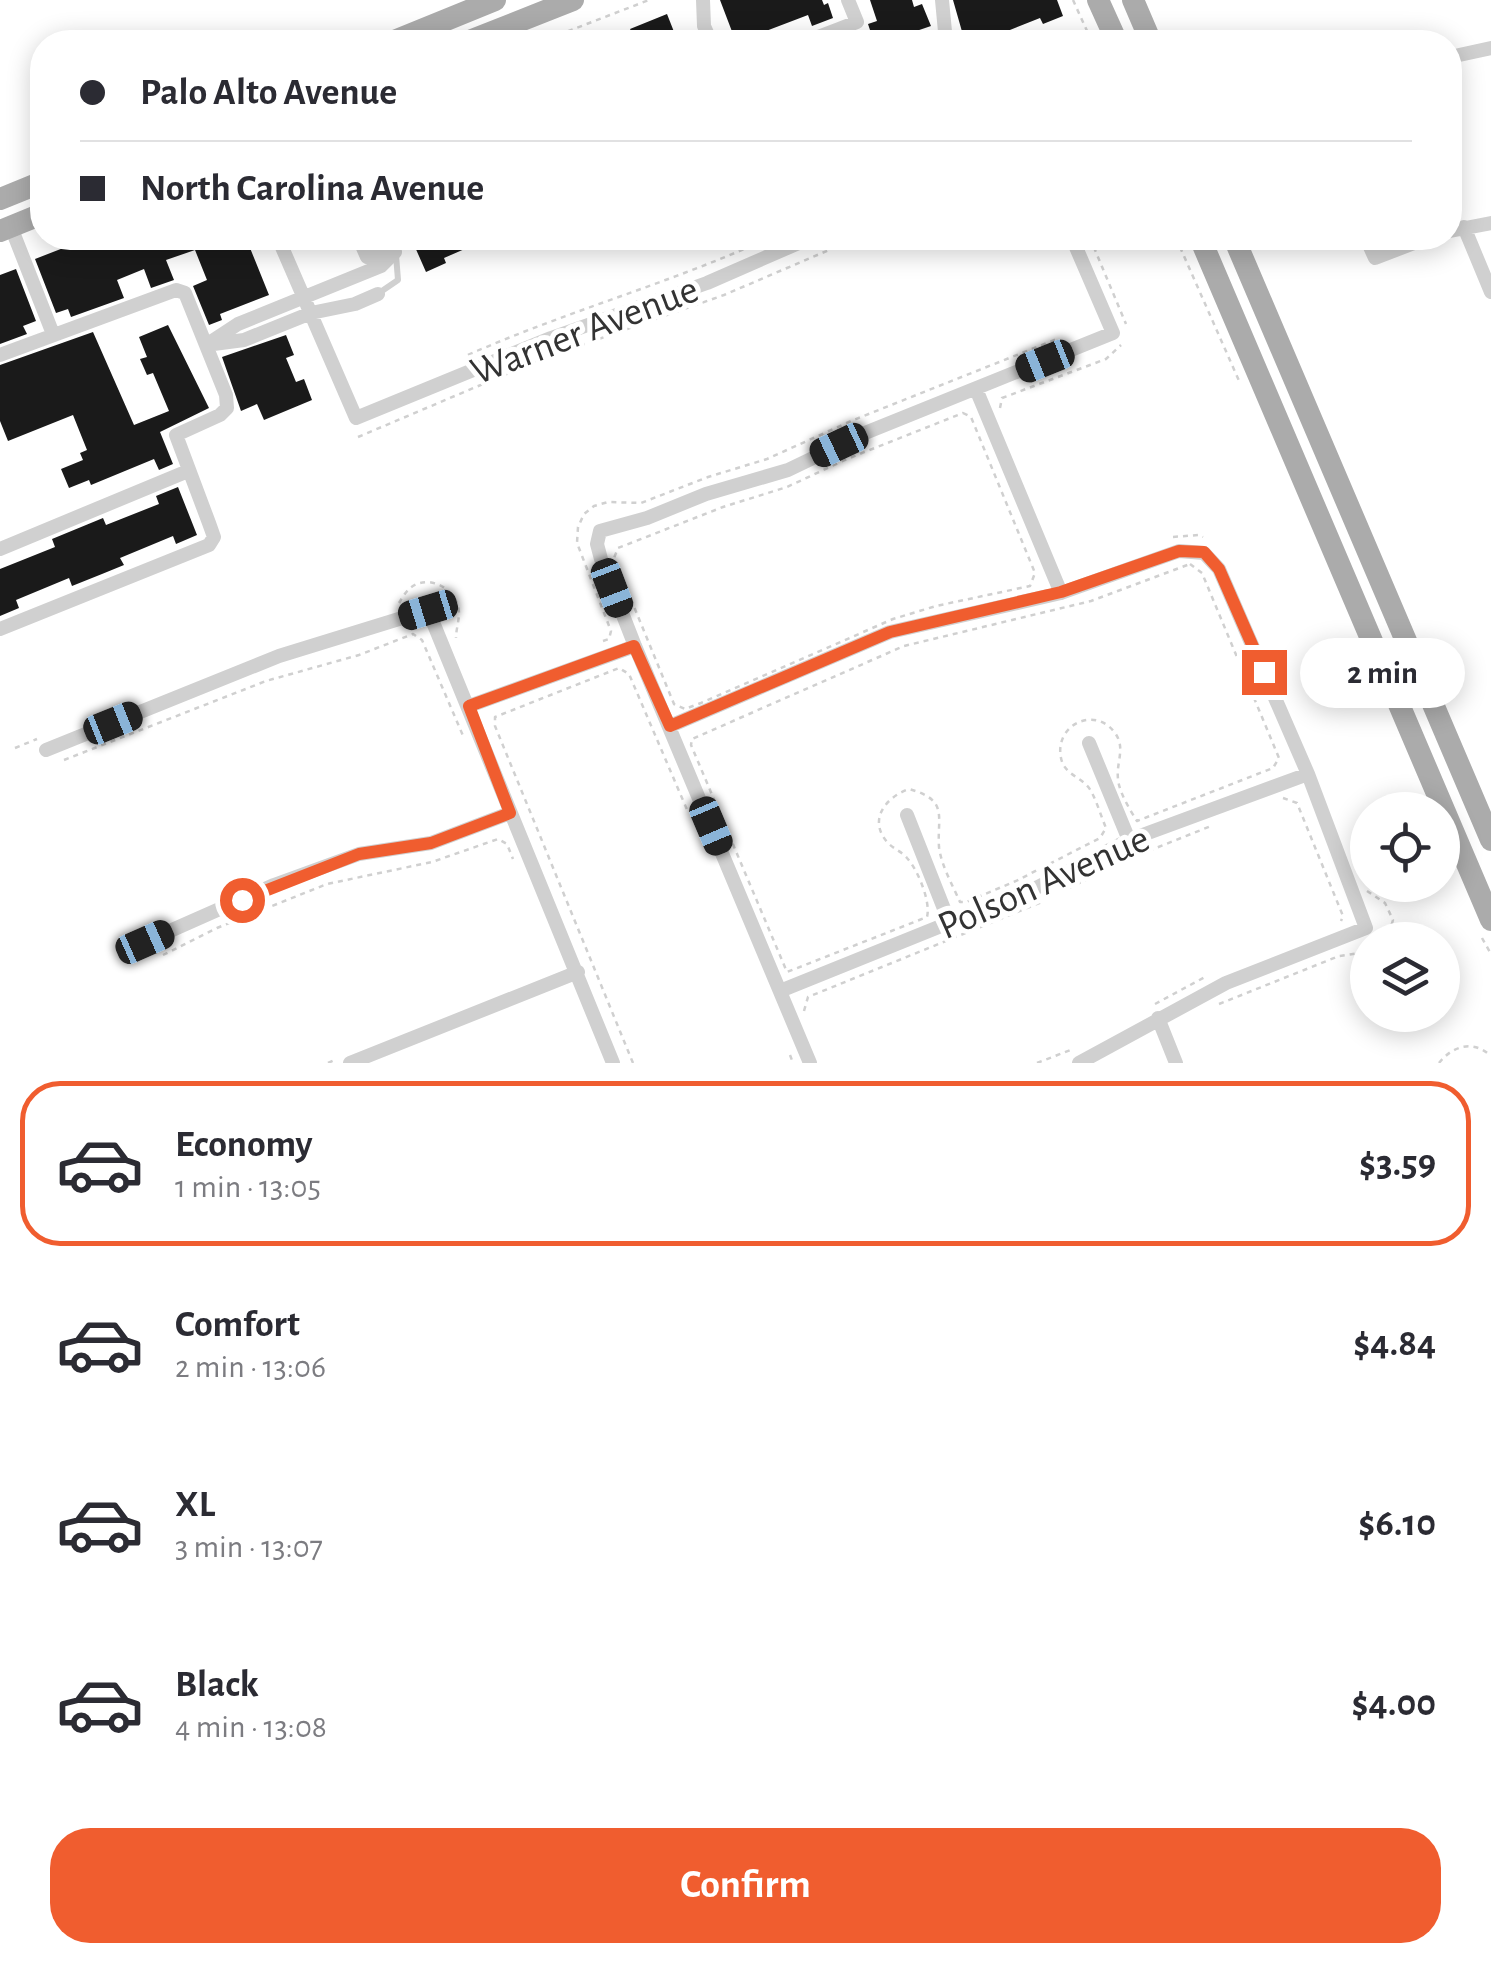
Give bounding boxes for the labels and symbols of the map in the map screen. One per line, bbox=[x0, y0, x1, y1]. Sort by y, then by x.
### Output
street label: Warner Avenue bbox=[466, 269, 704, 393]
car bbox=[1012, 336, 1078, 386]
car bbox=[805, 419, 873, 471]
car bbox=[587, 555, 637, 621]
car bbox=[395, 587, 461, 633]
callout: 2 min bbox=[1299, 637, 1464, 707]
route end bbox=[1242, 650, 1287, 695]
car bbox=[80, 698, 146, 748]
car bbox=[685, 793, 737, 859]
street label: Polson Avenue bbox=[932, 818, 1155, 947]
route start bbox=[220, 878, 265, 923]
car bbox=[111, 916, 179, 968]

